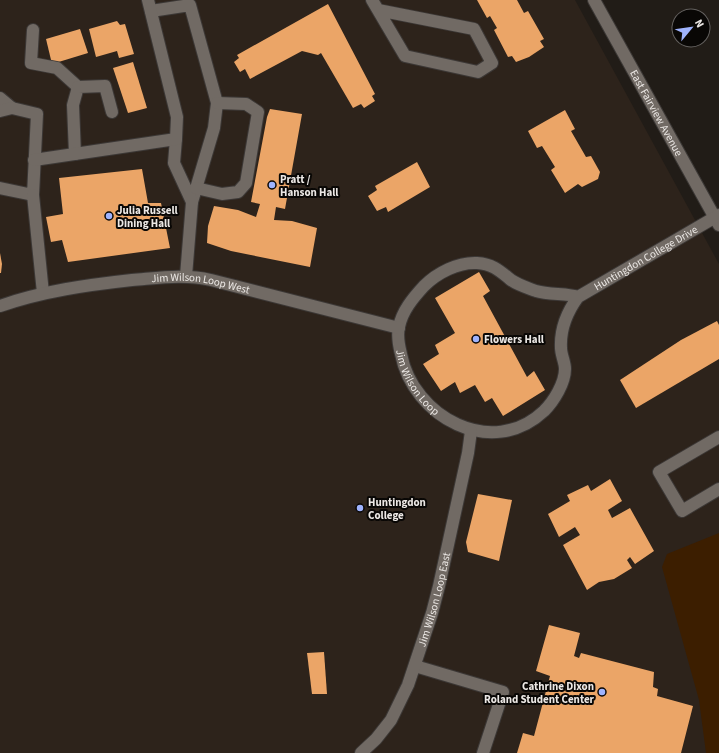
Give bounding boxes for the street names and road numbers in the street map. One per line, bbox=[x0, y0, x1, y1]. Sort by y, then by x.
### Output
street label: East Fairview Avenue bbox=[627, 67, 687, 159]
street label: Huntingdon College Drive bbox=[591, 221, 701, 294]
street label: Jim Wilson Loop West bbox=[151, 269, 252, 297]
street label: Jim Wilson Loop bbox=[393, 348, 443, 419]
street label: Jim Wilson Loop East bbox=[414, 551, 454, 649]

